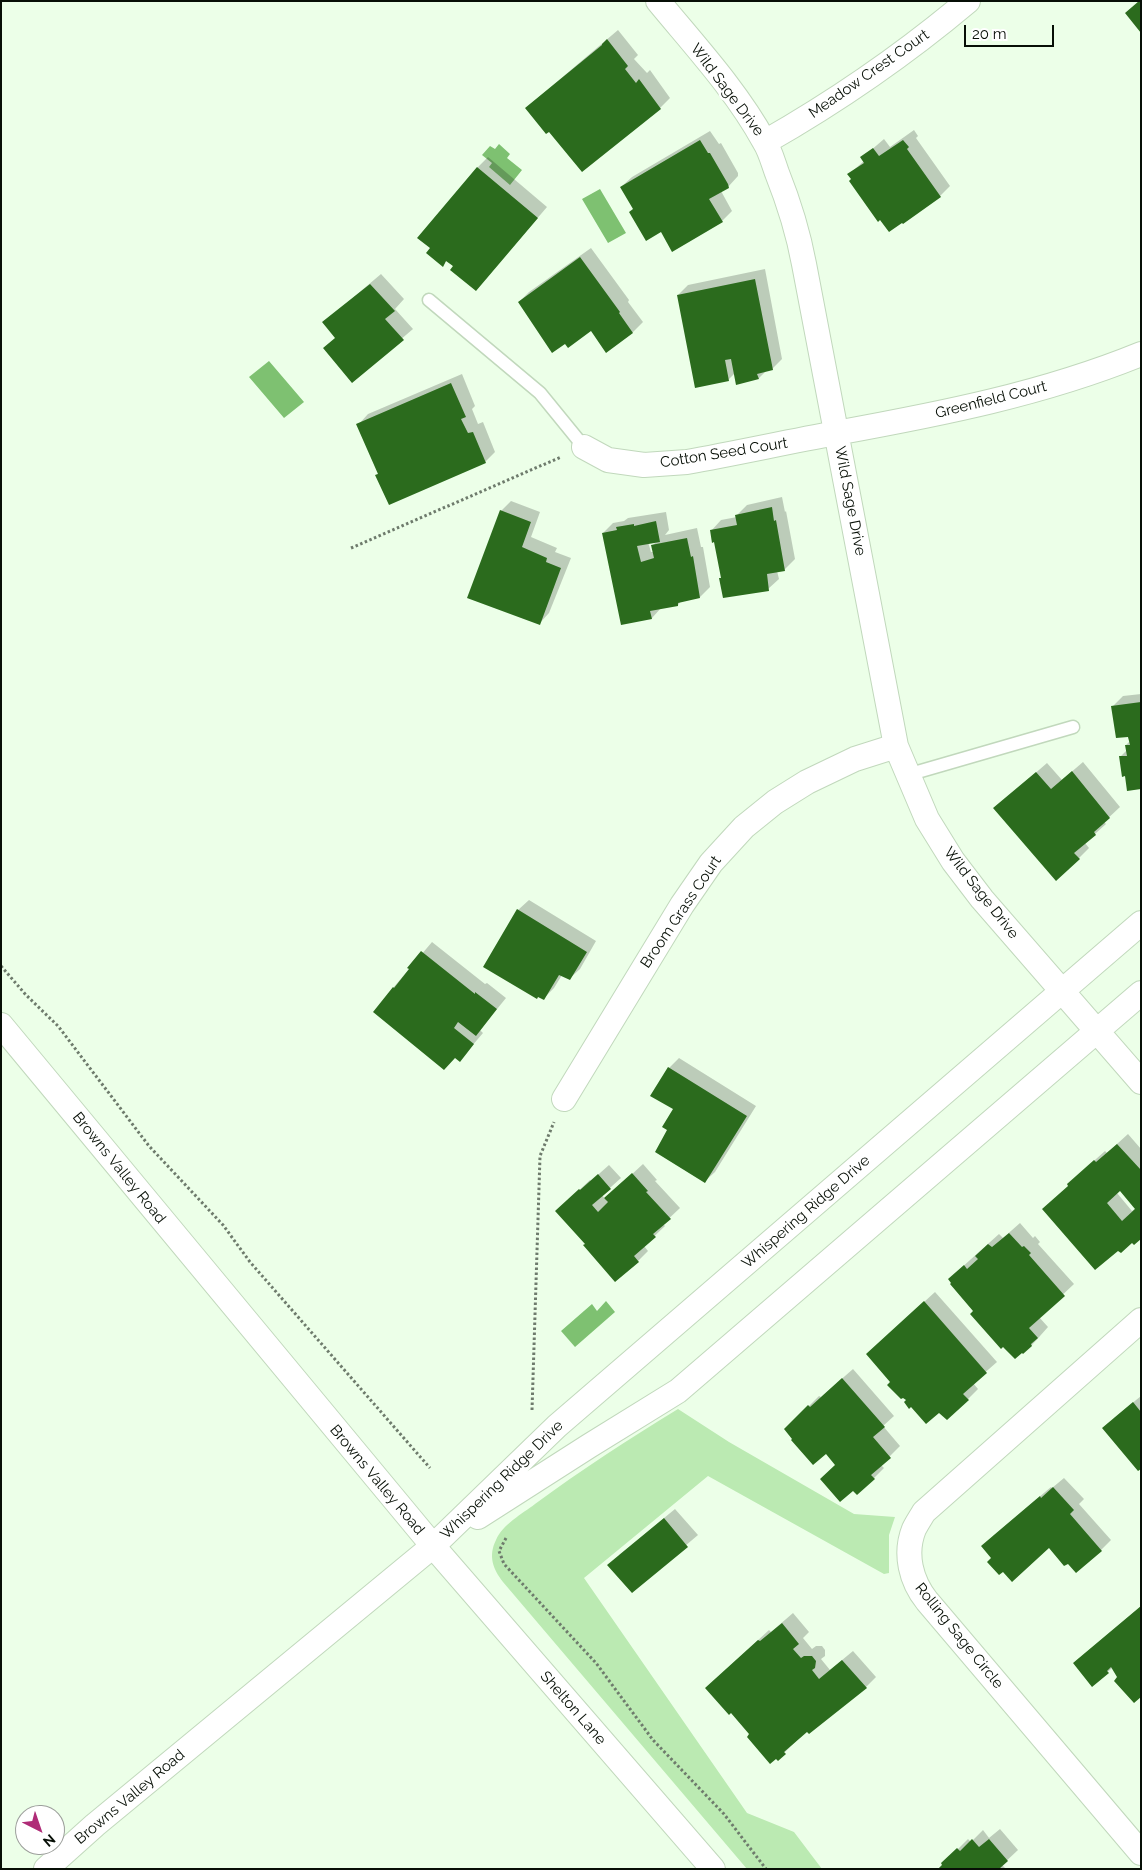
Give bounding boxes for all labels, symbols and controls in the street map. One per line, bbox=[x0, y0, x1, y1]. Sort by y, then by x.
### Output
scale bar bbox=[967, 15, 1057, 47]
text: 20 m bbox=[972, 25, 1007, 43]
street label: Meadow Crest Court bbox=[805, 26, 933, 122]
street label: Wild Sage Drive bbox=[686, 40, 768, 140]
street label: Greenfield Court bbox=[933, 377, 1049, 423]
street label: Cotton Seed Court bbox=[659, 434, 789, 472]
street label: Wild Sage Drive bbox=[831, 445, 869, 557]
street label: Wild Sage Drive bbox=[940, 844, 1022, 942]
street label: Broom Grass Court bbox=[637, 853, 725, 971]
street label: Browns Valley Road bbox=[69, 1109, 169, 1227]
street label: Whispering Ridge Drive bbox=[738, 1152, 874, 1272]
street label: Whispering Ridge Drive bbox=[437, 1417, 567, 1543]
street label: Browns Valley Road bbox=[326, 1421, 428, 1539]
street label: Rolling Sage Circle bbox=[911, 1580, 1007, 1692]
street label: Shelton Lane bbox=[536, 1668, 610, 1748]
street label: Browns Valley Road bbox=[71, 1746, 189, 1848]
north arrow bbox=[15, 1805, 65, 1855]
text: N bbox=[40, 1831, 58, 1850]

